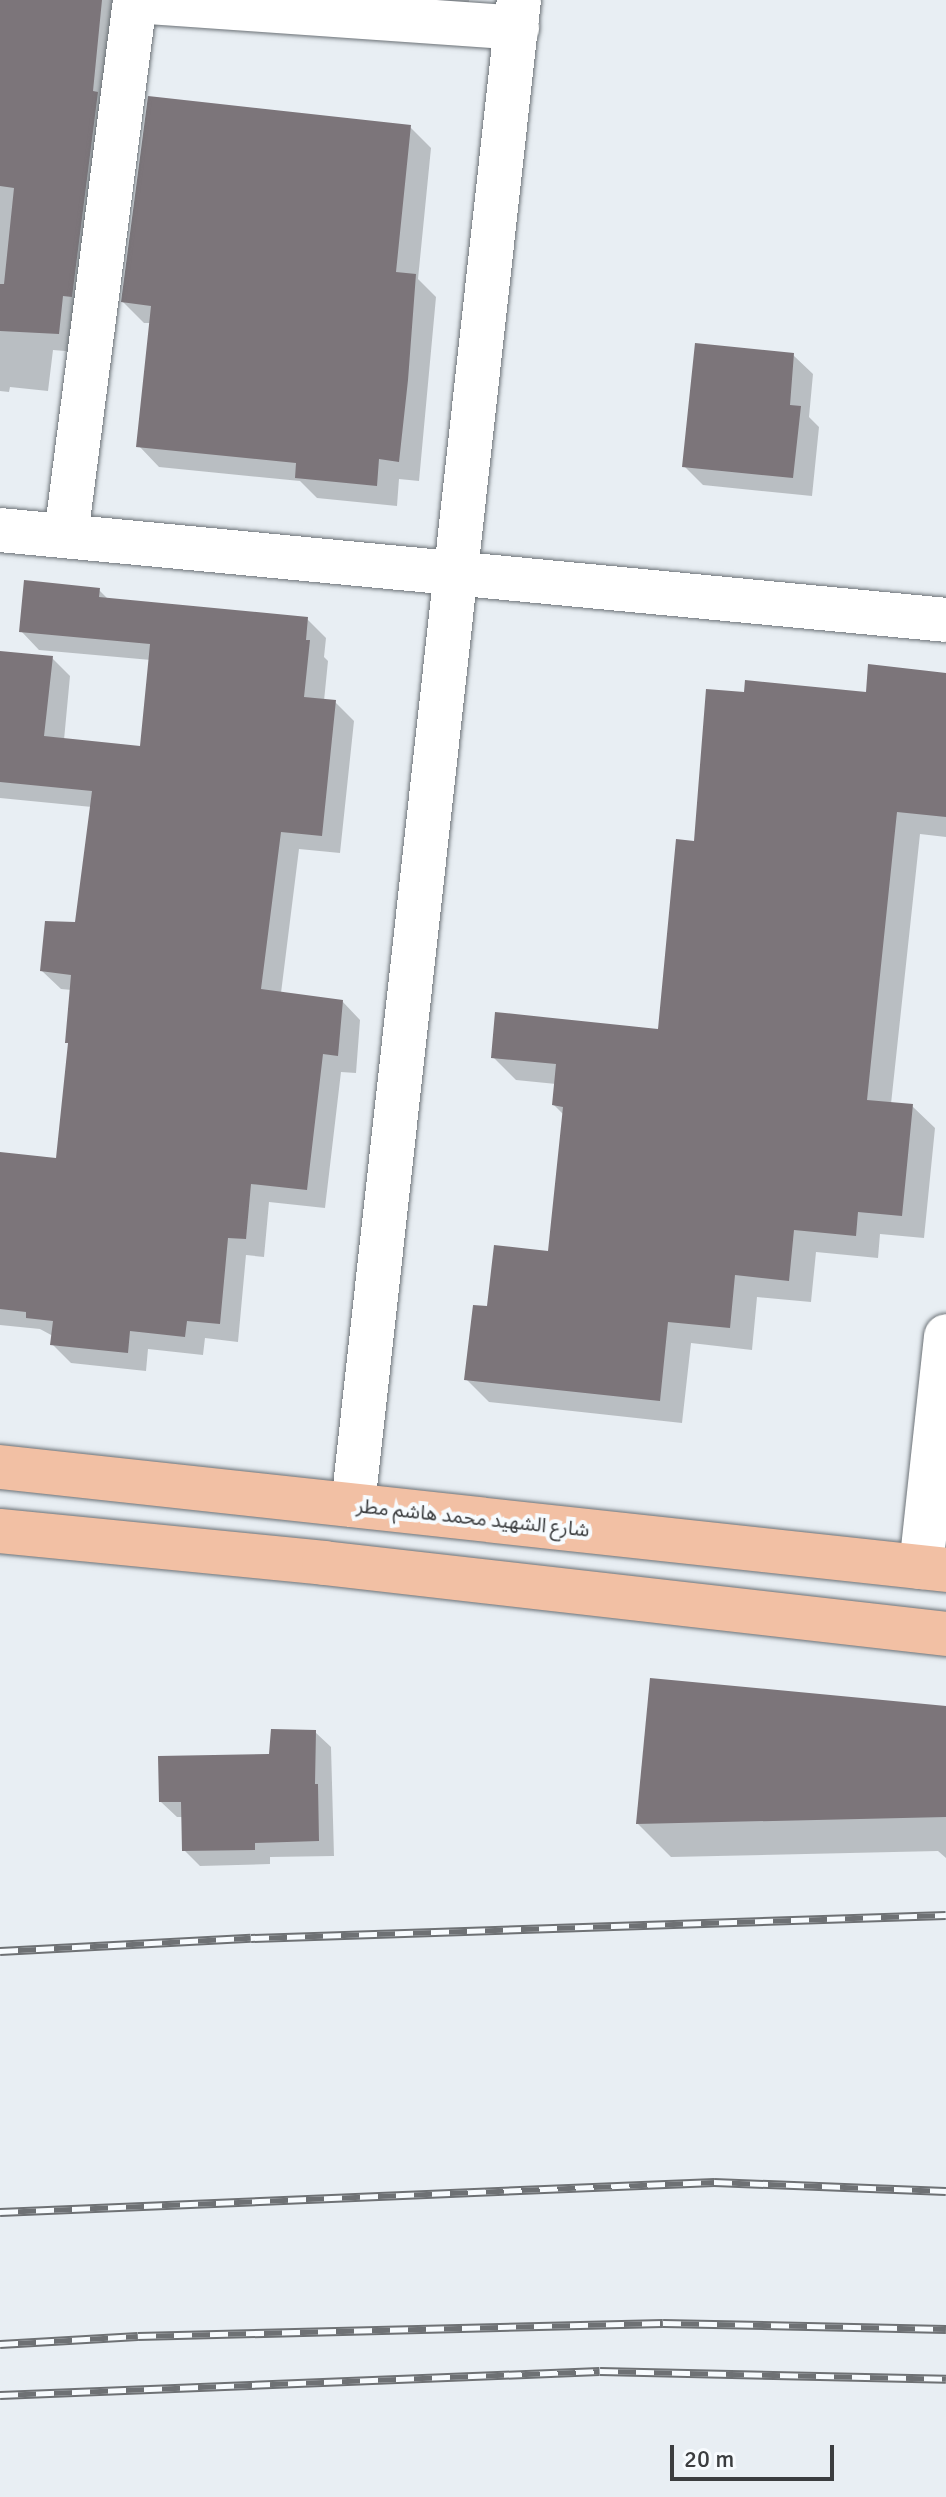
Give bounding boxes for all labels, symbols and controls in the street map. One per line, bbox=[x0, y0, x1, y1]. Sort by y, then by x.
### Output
street label: شارع الشهيد محمد هاشم مطر bbox=[355, 1494, 591, 1542]
scale bar bbox=[674, 2429, 838, 2479]
text: 20 m bbox=[684, 2444, 734, 2474]

